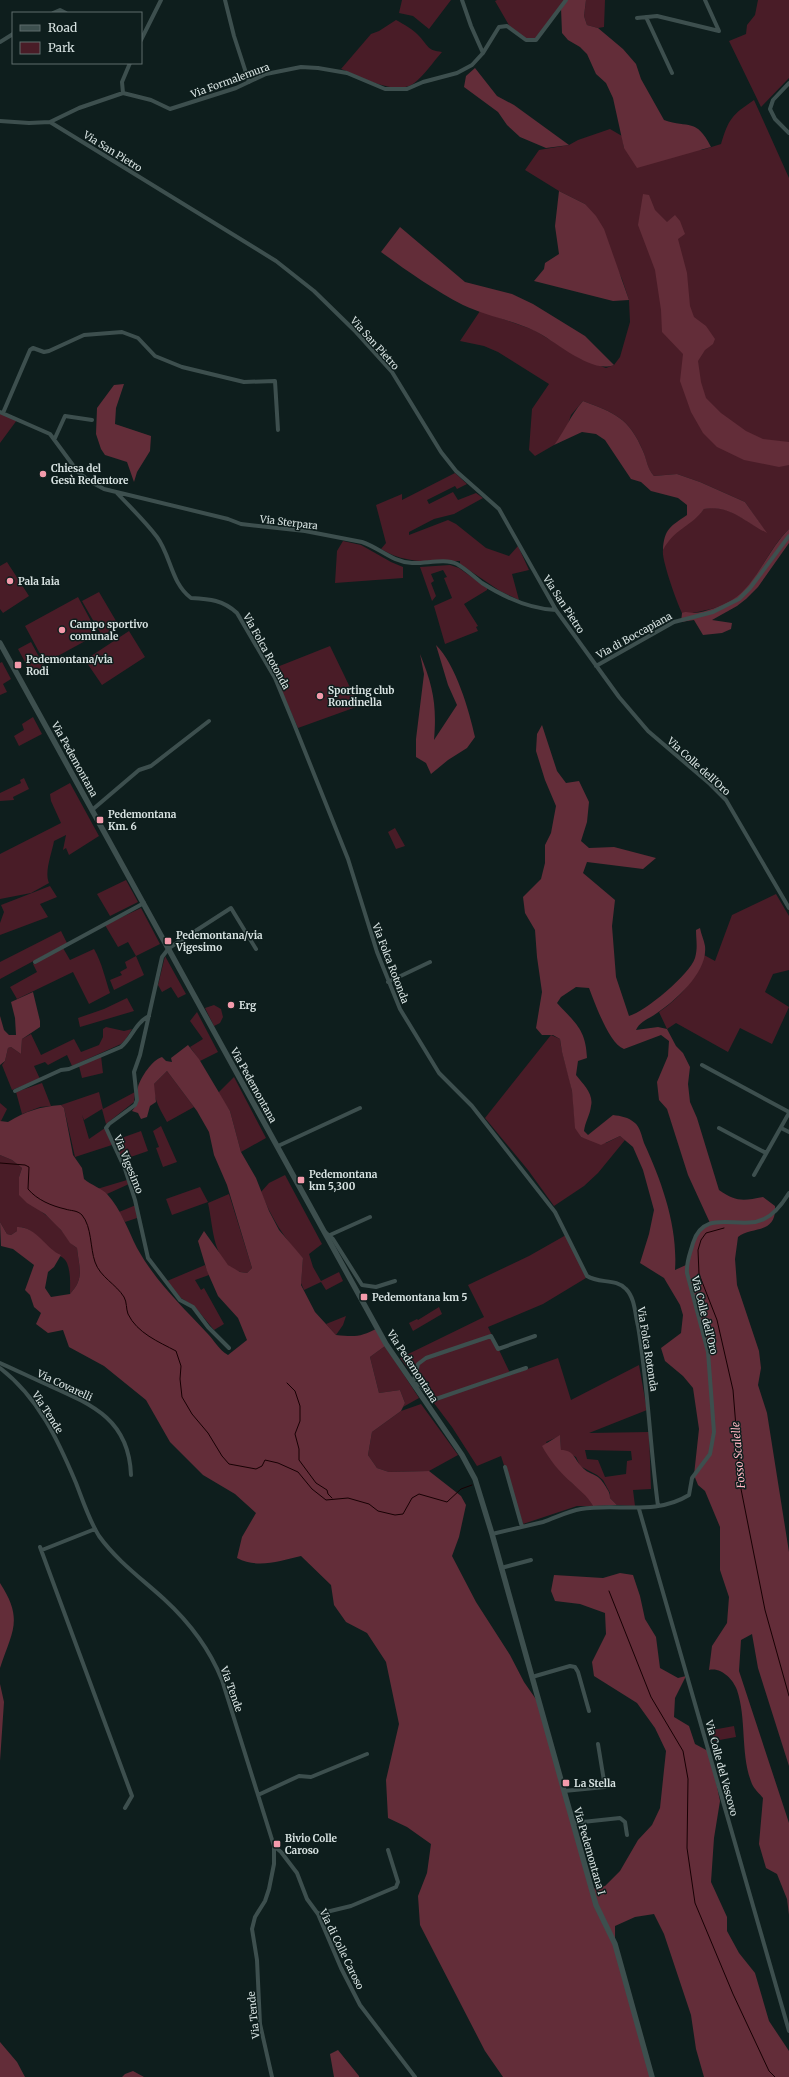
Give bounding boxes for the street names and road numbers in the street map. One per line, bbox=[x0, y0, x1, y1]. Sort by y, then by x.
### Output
street label: Via Formalemura bbox=[188, 60, 272, 101]
street label: Via San Pietro bbox=[80, 128, 145, 175]
street label: Via San Pietro bbox=[347, 313, 402, 373]
street label: Via Sterpara bbox=[258, 512, 319, 533]
street label: Via San Pietro bbox=[539, 572, 587, 636]
street label: Via di Boccapiana bbox=[593, 609, 675, 662]
street label: Via Folca Rotonda bbox=[240, 610, 293, 692]
street label: Via Pedemontana bbox=[48, 718, 101, 800]
street label: Via Colle dell'Oro bbox=[664, 734, 733, 798]
street label: Via Folca Rotonda bbox=[369, 920, 412, 1006]
street label: Via Pedemontana bbox=[227, 1044, 280, 1126]
street label: Via Vigesimo bbox=[110, 1132, 146, 1196]
street label: Via Colle dell'Oro bbox=[688, 1274, 721, 1356]
street label: Via Folca Rotonda bbox=[634, 1305, 661, 1393]
street label: Via Pedemontana bbox=[384, 1327, 441, 1406]
street label: Via Covarelli bbox=[34, 1367, 95, 1404]
street label: Via Tende bbox=[29, 1388, 66, 1436]
street label: Via Tende bbox=[217, 1664, 246, 1714]
street label: Via Colle del Vescovo bbox=[702, 1718, 741, 1818]
street label: Via Pedemontana I bbox=[571, 1805, 608, 1897]
street label: Via di Colle Caroso bbox=[316, 1906, 367, 1992]
street label: Via Tende bbox=[245, 1991, 263, 2040]

